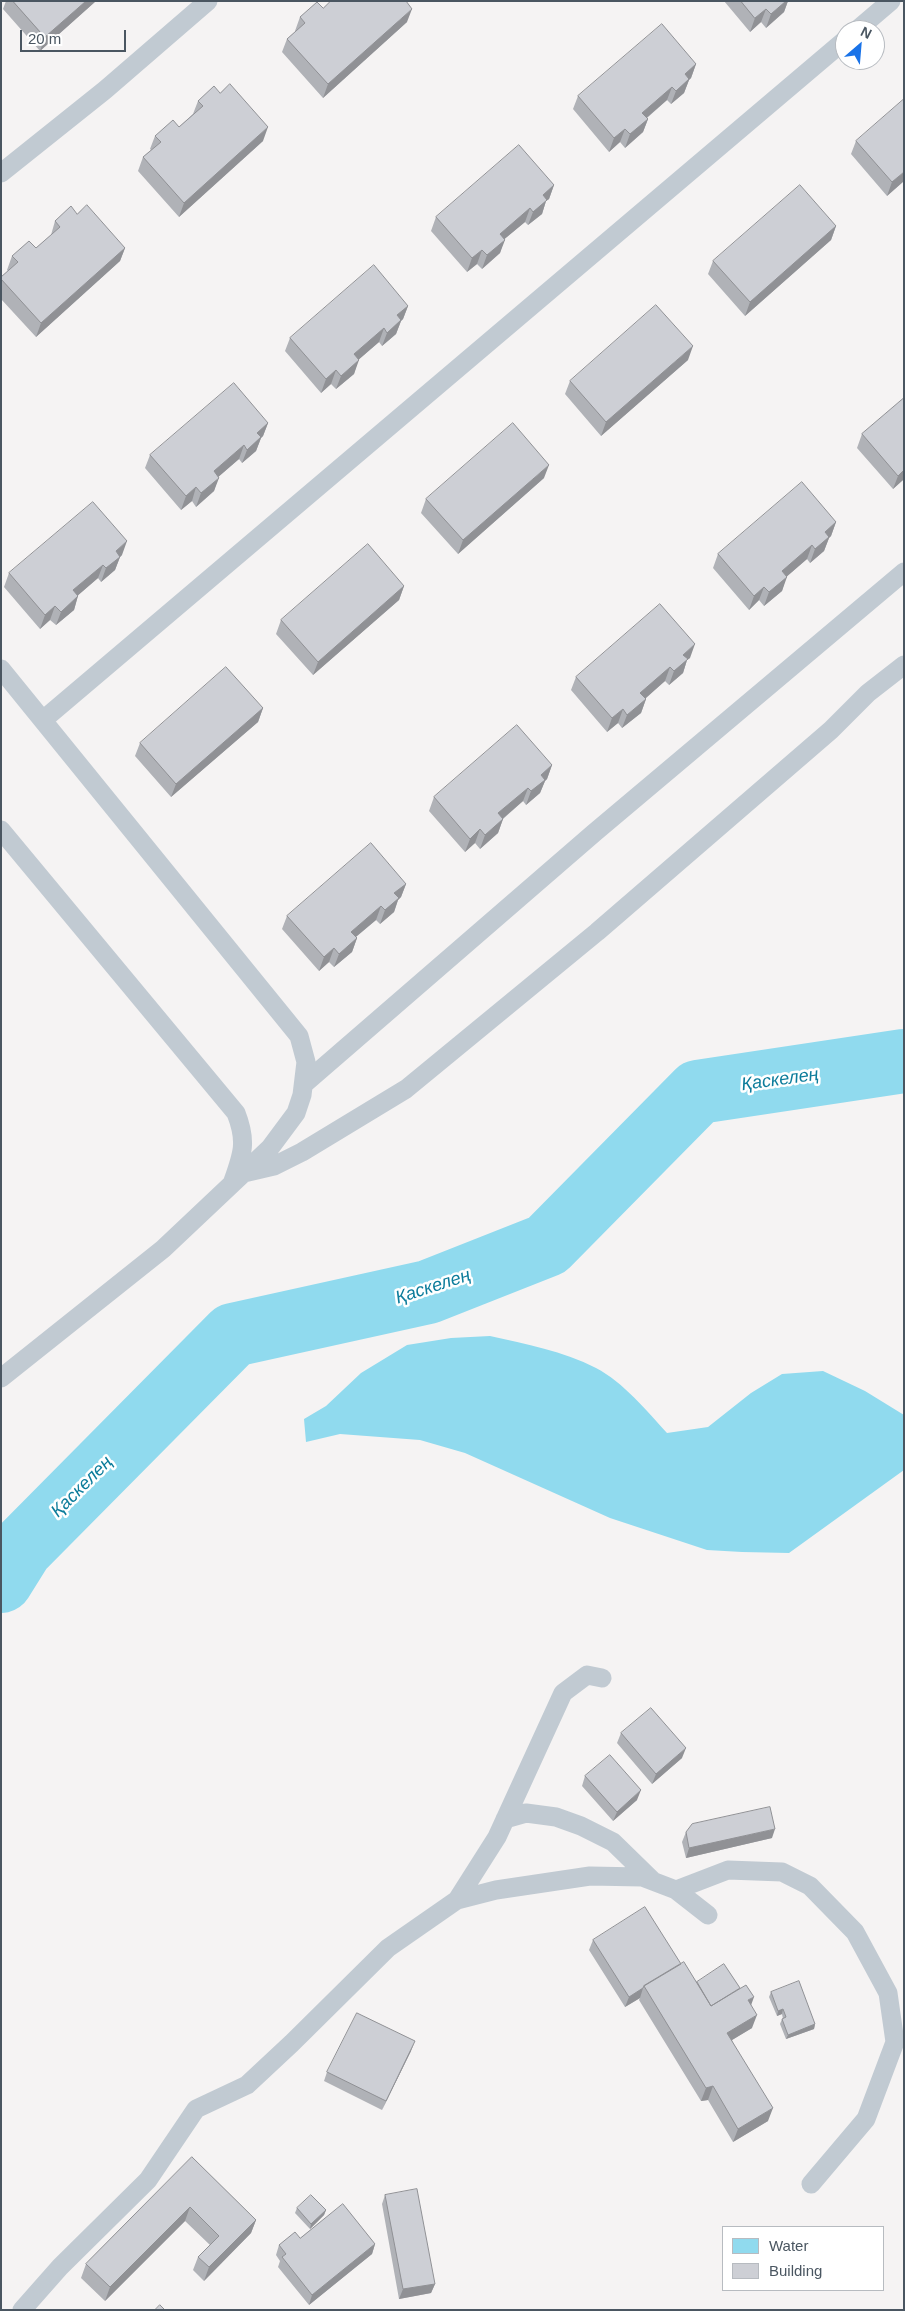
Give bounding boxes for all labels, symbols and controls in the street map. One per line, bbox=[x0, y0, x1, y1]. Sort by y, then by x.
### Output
scale bar bbox=[22, 20, 129, 52]
north arrow bbox=[835, 20, 885, 70]
text: N bbox=[858, 23, 874, 42]
text: 20 m bbox=[28, 30, 61, 47]
water label: Қаскелең bbox=[740, 1064, 820, 1096]
water label: Қаскелең bbox=[393, 1265, 473, 1309]
water label: Қаскелең bbox=[47, 1452, 117, 1522]
legend bbox=[722, 2226, 885, 2291]
text: Water bbox=[769, 2237, 808, 2254]
text: Building bbox=[769, 2262, 822, 2279]

